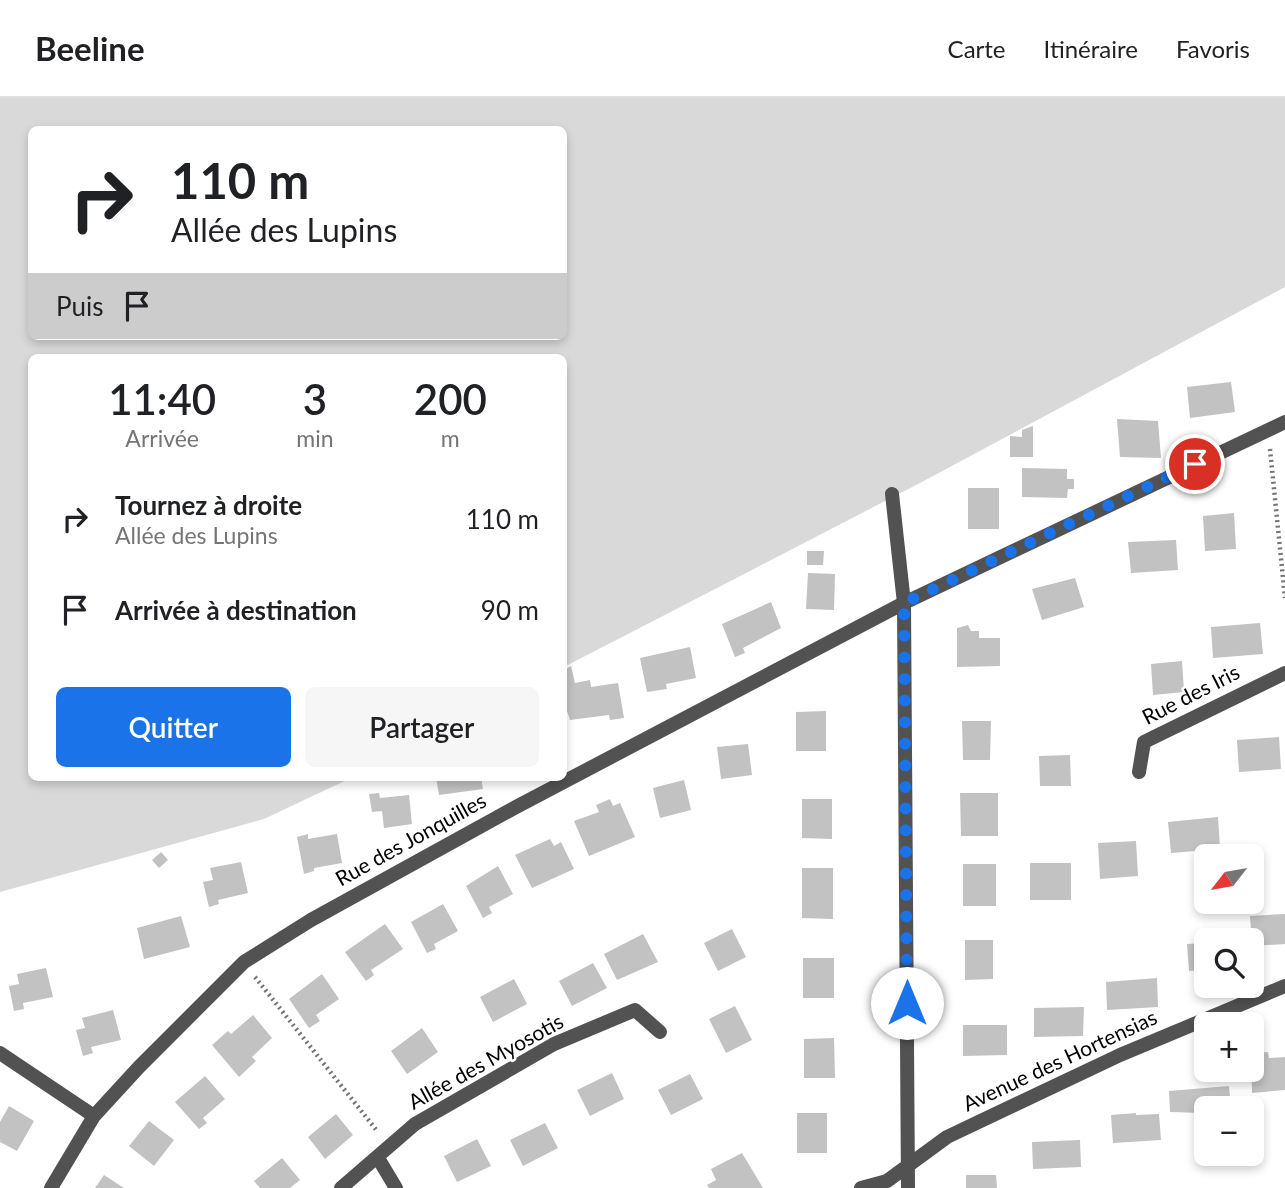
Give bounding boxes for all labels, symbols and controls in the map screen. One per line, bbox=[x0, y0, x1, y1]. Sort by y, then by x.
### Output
text: Beeline bbox=[35, 28, 145, 68]
text: Carte bbox=[948, 34, 1006, 63]
text: Itinéraire bbox=[1044, 34, 1138, 63]
text: Favoris bbox=[1176, 34, 1250, 63]
text: 110 m bbox=[171, 151, 309, 209]
icon: right bbox=[56, 154, 147, 245]
text: Allée des Lupins bbox=[171, 210, 397, 249]
icon: arrive bbox=[118, 287, 156, 325]
text: Puis bbox=[56, 290, 104, 322]
text: 11:40 bbox=[108, 374, 216, 424]
text: 3 bbox=[303, 374, 327, 424]
text: 200 bbox=[414, 374, 487, 424]
text: Arrivée bbox=[125, 424, 199, 452]
text: min bbox=[296, 424, 334, 452]
text: m bbox=[441, 424, 460, 452]
pin bbox=[1165, 434, 1225, 494]
icon: arrive bbox=[1176, 445, 1214, 483]
text: Tournez à droite bbox=[115, 489, 302, 521]
icon: right bbox=[56, 500, 94, 538]
text: 110 m bbox=[466, 503, 539, 535]
text: Allée des Lupins bbox=[115, 521, 278, 549]
icon: arrive bbox=[56, 591, 94, 629]
text: Arrivée à destination bbox=[115, 594, 357, 626]
text: 90 m bbox=[481, 594, 539, 626]
street label: Rue des Iris bbox=[1138, 659, 1243, 729]
button: Quitter bbox=[56, 687, 291, 767]
button: Partager bbox=[305, 687, 539, 767]
street label: Rue des Jonquilles bbox=[331, 787, 490, 890]
north arrow bbox=[1194, 844, 1264, 914]
map controls bbox=[1194, 844, 1264, 1166]
button: search bbox=[1194, 928, 1264, 998]
position arrow bbox=[870, 966, 944, 1040]
street label: Avenue des Hortensias bbox=[958, 1004, 1160, 1116]
street label: Allée des Myosotis bbox=[403, 1008, 567, 1114]
button: + bbox=[1194, 1012, 1264, 1082]
button: − bbox=[1194, 1096, 1264, 1166]

